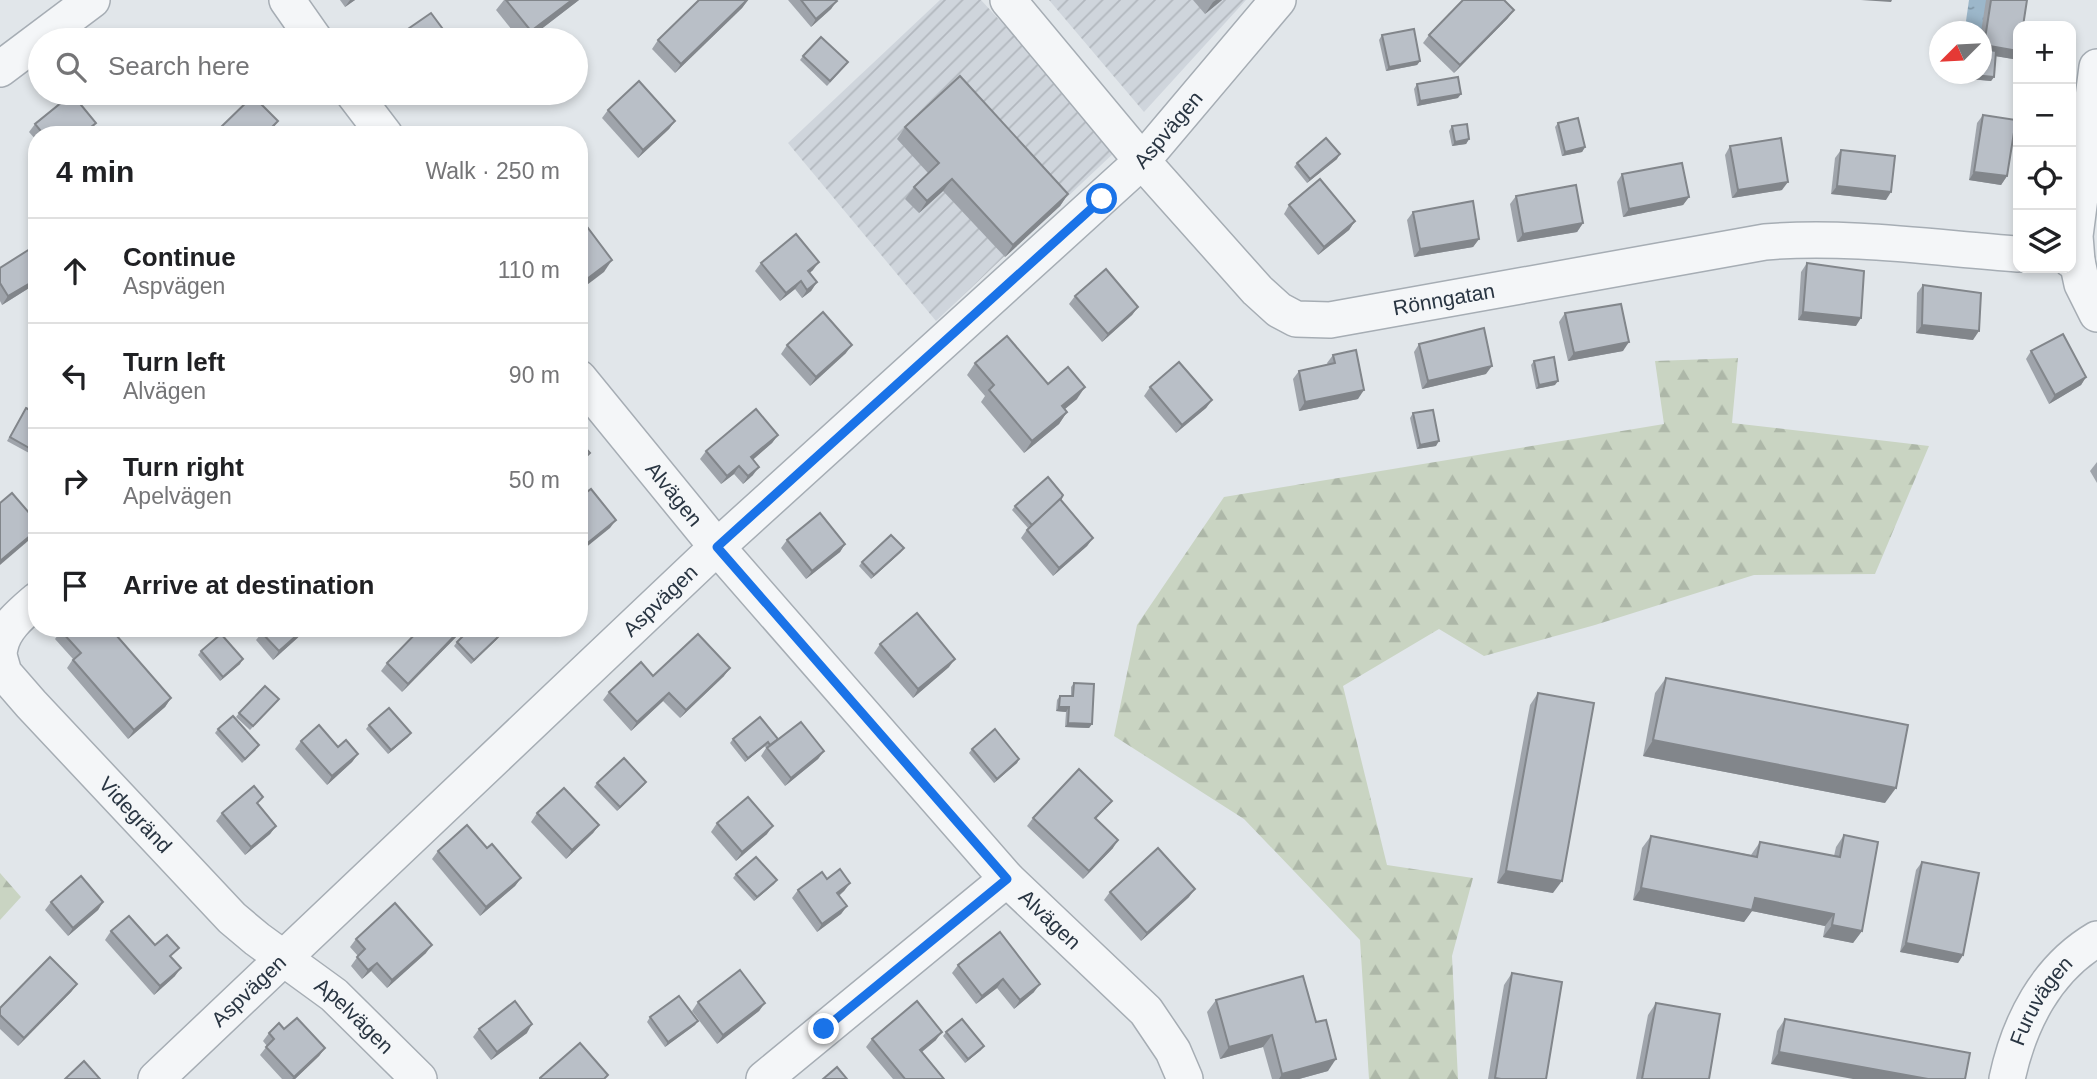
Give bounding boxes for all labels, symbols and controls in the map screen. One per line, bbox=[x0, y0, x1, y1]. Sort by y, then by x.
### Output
north arrow bbox=[1929, 21, 1992, 84]
map controls bbox=[2013, 21, 2076, 273]
button: + bbox=[2013, 21, 2076, 84]
search box bbox=[28, 28, 588, 105]
icon: search bbox=[52, 48, 90, 86]
text: Search here bbox=[108, 51, 250, 81]
button: − bbox=[2013, 84, 2076, 147]
street label: Aspvägen bbox=[1129, 86, 1207, 173]
button: locate bbox=[2013, 147, 2076, 210]
text: 4 min bbox=[56, 155, 134, 188]
text: Walk · 250 m bbox=[425, 158, 560, 184]
route start bbox=[1086, 183, 1117, 214]
button: layers bbox=[2013, 210, 2076, 273]
text: Continue bbox=[123, 242, 236, 272]
icon: ahead bbox=[56, 252, 94, 290]
text: 110 m bbox=[498, 257, 560, 283]
text: Aspvägen bbox=[123, 273, 225, 299]
street label: Rönngatan bbox=[1391, 279, 1496, 319]
text: Turn left bbox=[123, 347, 225, 377]
icon: left bbox=[56, 357, 94, 395]
text: 90 m bbox=[509, 362, 560, 388]
text: Alvägen bbox=[123, 378, 206, 404]
text: Turn right bbox=[123, 452, 244, 482]
street label: Alvägen bbox=[641, 457, 707, 531]
icon: right bbox=[56, 462, 94, 500]
text: 50 m bbox=[509, 467, 560, 493]
text: Apelvägen bbox=[123, 483, 232, 509]
street label: Aspvägen bbox=[618, 560, 702, 641]
icon: arrive bbox=[56, 567, 94, 605]
text: Arrive at destination bbox=[123, 570, 374, 600]
street label: Videgränd bbox=[95, 772, 177, 857]
street label: Alvägen bbox=[1015, 885, 1086, 954]
street label: Aspvägen bbox=[207, 950, 290, 1031]
street label: Furuvägen bbox=[2005, 951, 2077, 1048]
street label: Apelvägen bbox=[311, 973, 398, 1058]
route end bbox=[808, 1013, 839, 1044]

